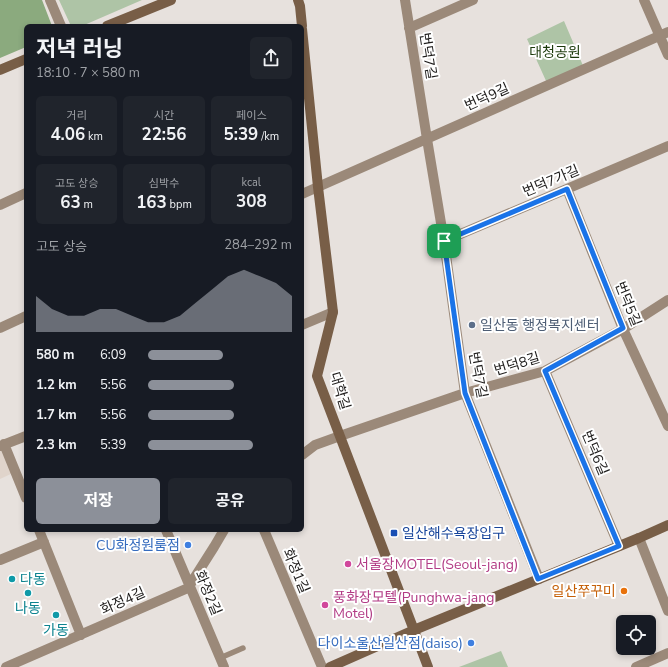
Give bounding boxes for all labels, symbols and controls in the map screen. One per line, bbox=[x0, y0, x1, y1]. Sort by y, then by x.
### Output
street label: 번덕7길 bbox=[415, 31, 441, 81]
text: 저녁 러닝 bbox=[36, 34, 123, 64]
button: share bbox=[250, 37, 292, 79]
park label: 대청공원 bbox=[529, 43, 581, 62]
text: 18:10 · 7 × 580 m bbox=[36, 64, 140, 82]
street label: 번덕9길 bbox=[462, 79, 512, 115]
text: 거리 bbox=[67, 108, 87, 123]
text: 시간 bbox=[154, 108, 174, 123]
text: 페이스 bbox=[236, 108, 267, 123]
text: 4.06 bbox=[50, 123, 85, 146]
text: 22:56 bbox=[141, 123, 187, 146]
text: 5:39 bbox=[224, 123, 258, 146]
text: km bbox=[85, 129, 103, 144]
text: /km bbox=[258, 129, 279, 144]
street label: 번덕7가길 bbox=[520, 161, 582, 201]
text: kcal bbox=[242, 175, 261, 190]
text: 고도 상승 bbox=[55, 176, 98, 191]
text: 심박수 bbox=[149, 176, 179, 191]
text: 308 bbox=[236, 190, 267, 213]
text: 63 bbox=[60, 191, 81, 214]
text: 163 bbox=[136, 191, 167, 214]
text: m bbox=[81, 197, 93, 212]
text: bpm bbox=[167, 197, 192, 212]
pin bbox=[427, 224, 461, 258]
icon: arrive bbox=[433, 230, 455, 252]
text: 284–292 m bbox=[224, 236, 292, 254]
text: 고도 상승 bbox=[36, 238, 87, 256]
street label: 번덕5길 bbox=[610, 279, 646, 329]
place label: 일산동 행정복지센터 bbox=[480, 316, 600, 335]
marker: 일산동 행정복지센터 bbox=[467, 320, 477, 330]
text: 580 m bbox=[36, 346, 74, 364]
text: 6:09 bbox=[100, 346, 126, 364]
street label: 번덕8길 bbox=[492, 348, 542, 380]
street label: 번덕7길 bbox=[464, 350, 492, 400]
street label: 대학길 bbox=[325, 370, 355, 412]
text: 1.2 km bbox=[36, 376, 77, 394]
text: 5:56 bbox=[100, 376, 126, 394]
text: 1.7 km bbox=[36, 406, 77, 424]
text: 5:56 bbox=[100, 406, 126, 424]
street label: 번덕6길 bbox=[577, 428, 613, 478]
text: 2.3 km bbox=[36, 436, 77, 454]
text: 5:39 bbox=[100, 436, 126, 454]
button: 저장 bbox=[36, 478, 160, 524]
button: 공유 bbox=[168, 478, 292, 524]
place label: 일산해수욕장입구 bbox=[402, 524, 505, 543]
marker: 일산해수욕장입구 bbox=[389, 528, 399, 538]
place label: CU화정원룸점 bbox=[96, 536, 180, 555]
marker: CU화정원룸점 bbox=[183, 540, 193, 550]
street label: 화정1길 bbox=[278, 546, 314, 596]
place label: 서울장MOTEL(Seoul-jang) bbox=[356, 555, 518, 574]
marker: 서울장MOTEL(Seoul-jang) bbox=[343, 559, 353, 569]
street label: 화정2길 bbox=[190, 568, 226, 618]
place label: 다동 bbox=[20, 570, 46, 589]
marker: 다동 bbox=[7, 574, 17, 584]
place label: 일산쭈꾸미 bbox=[552, 582, 616, 601]
street label: 화정4길 bbox=[98, 583, 148, 619]
marker: 일산쭈꾸미 bbox=[619, 586, 629, 596]
marker: 나동 bbox=[23, 588, 33, 598]
place label: 풍화장모텔(Punghwa-jang Motel) bbox=[333, 588, 494, 623]
place label: 나동 bbox=[15, 599, 41, 618]
marker: 풍화장모텔(Punghwa-jang Motel) bbox=[320, 600, 330, 610]
marker: 가동 bbox=[51, 610, 61, 620]
map controls bbox=[616, 615, 656, 655]
button: locate bbox=[616, 615, 656, 655]
place label: 가동 bbox=[43, 621, 69, 640]
place label: 다이소울산일산점(daiso) bbox=[318, 634, 463, 653]
marker: 다이소울산일산점(daiso) bbox=[466, 638, 476, 648]

